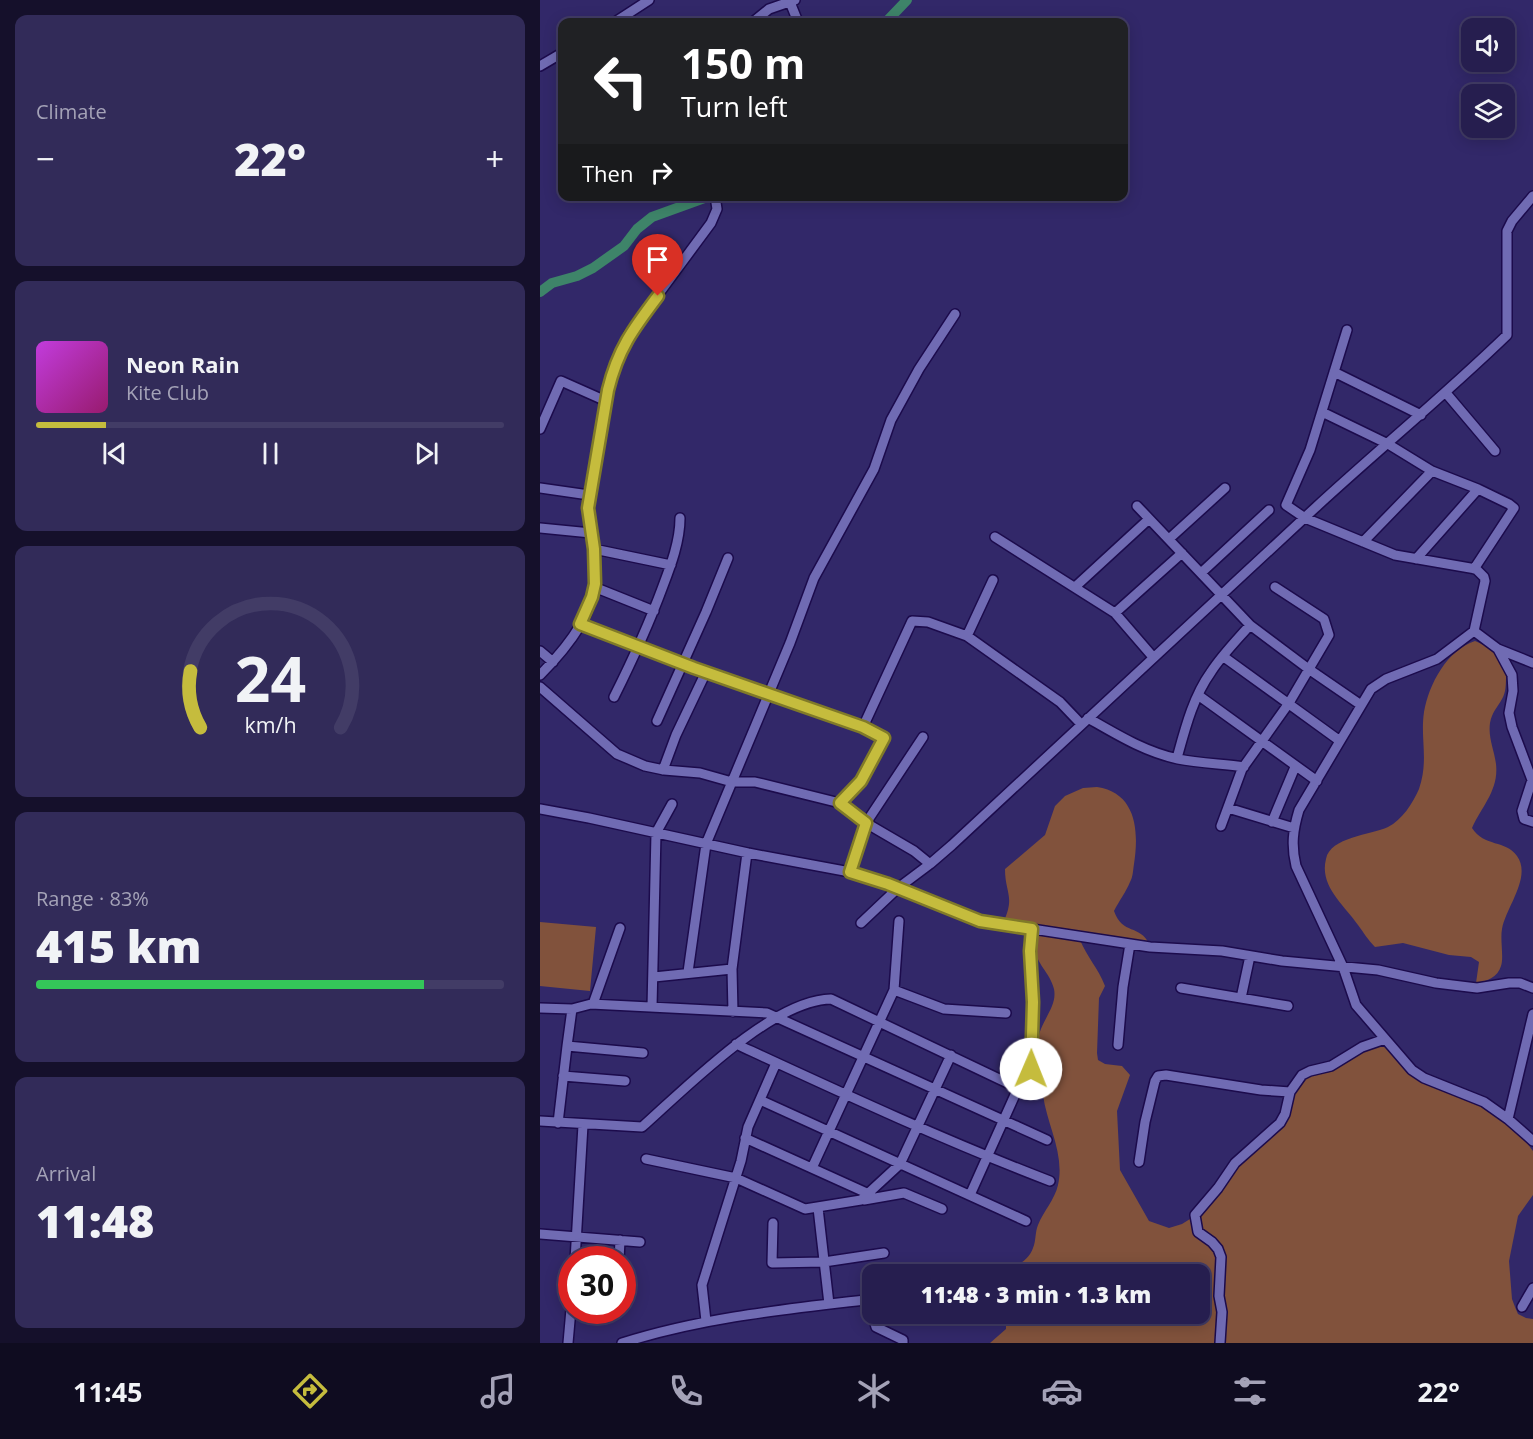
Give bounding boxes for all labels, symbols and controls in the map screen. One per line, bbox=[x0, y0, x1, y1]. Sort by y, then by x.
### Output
map controls bbox=[1461, 18, 1515, 138]
button: sound bbox=[1461, 18, 1515, 72]
text: 150 m bbox=[681, 34, 805, 91]
icon: left bbox=[582, 42, 660, 120]
button: layers bbox=[1461, 84, 1515, 138]
text: Turn left bbox=[681, 88, 788, 125]
text: Climate bbox=[36, 98, 107, 125]
text: 22° bbox=[234, 128, 306, 189]
text: − bbox=[36, 136, 55, 181]
text: + bbox=[485, 136, 504, 181]
icon: right bbox=[645, 156, 678, 189]
text: Then bbox=[582, 158, 633, 188]
pin bbox=[632, 234, 683, 296]
icon: arrive bbox=[641, 243, 674, 276]
text: Neon Rain bbox=[126, 349, 240, 379]
text: Kite Club bbox=[126, 379, 209, 406]
icon: previous bbox=[98, 437, 131, 470]
icon: pause bbox=[254, 437, 287, 470]
icon: next bbox=[410, 437, 443, 470]
text: 24 bbox=[234, 636, 306, 721]
text: km/h bbox=[244, 711, 296, 740]
text: Range · 83% bbox=[36, 885, 149, 912]
text: 415 km bbox=[36, 915, 201, 976]
position arrow bbox=[999, 1037, 1063, 1101]
text: Arrival bbox=[36, 1160, 96, 1187]
text: 11:48 bbox=[36, 1190, 154, 1251]
speed limit sign: 30 bbox=[558, 1246, 636, 1324]
text: 11:48 · 3 min · 1.3 km bbox=[921, 1279, 1151, 1309]
icon: directions bbox=[289, 1370, 331, 1412]
icon: music bbox=[477, 1370, 519, 1412]
icon: phone bbox=[665, 1370, 707, 1412]
icon: climate bbox=[853, 1370, 895, 1412]
icon: car bbox=[1041, 1370, 1083, 1412]
icon: filters bbox=[1229, 1370, 1271, 1412]
text: 11:45 bbox=[73, 1373, 143, 1410]
text: 22° bbox=[1417, 1373, 1460, 1410]

